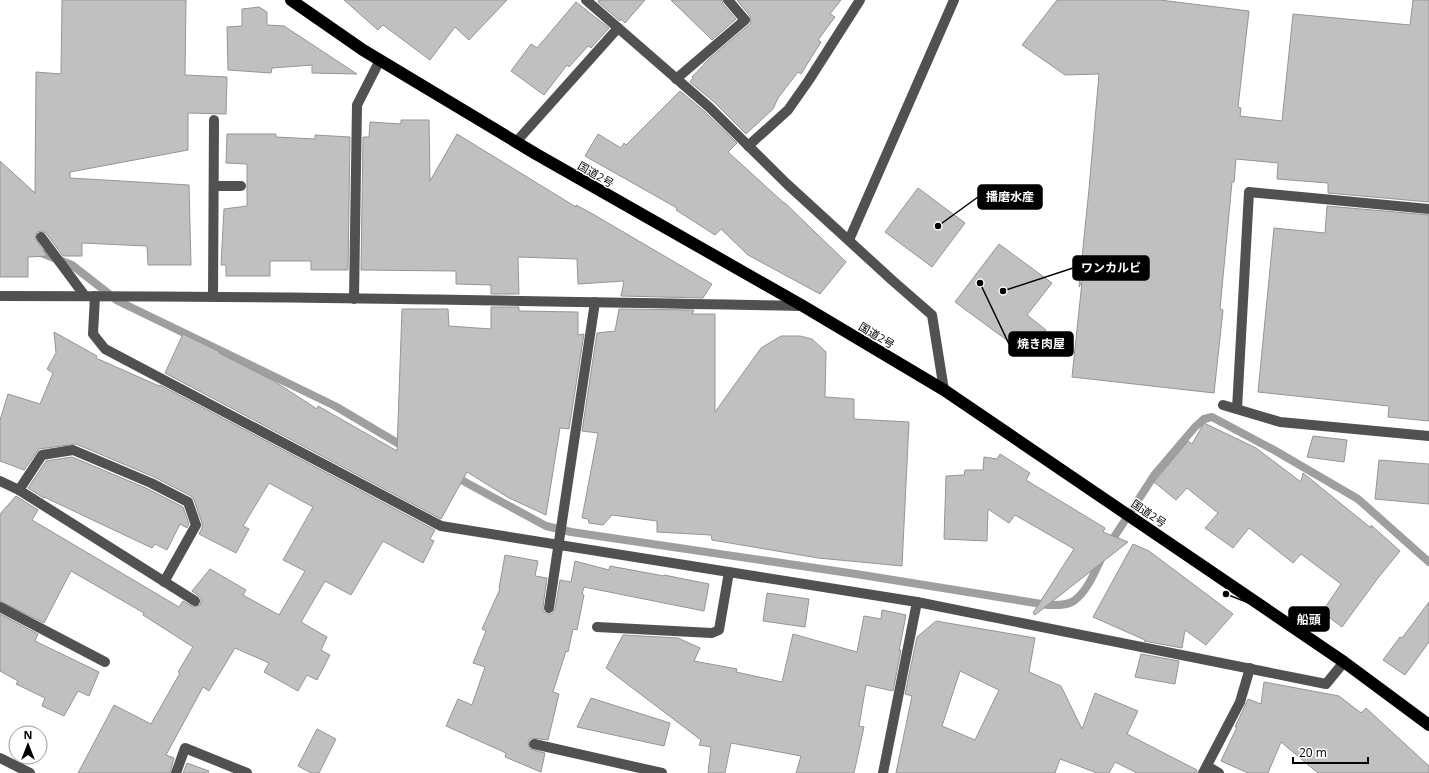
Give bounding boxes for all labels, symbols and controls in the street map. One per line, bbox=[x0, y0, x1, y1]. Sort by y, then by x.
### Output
street label: 国道2号 bbox=[575, 158, 617, 190]
callout: 播磨水産 bbox=[978, 185, 1042, 209]
text: 播磨水産 bbox=[986, 188, 1034, 205]
callout: ワンカルビ bbox=[1073, 256, 1149, 280]
text: ワンカルビ bbox=[1081, 259, 1141, 276]
street label: 国道2号 bbox=[856, 318, 898, 352]
callout: 焼き肉屋 bbox=[1009, 332, 1073, 356]
text: 焼き肉屋 bbox=[1017, 335, 1065, 352]
street label: 国道2号 bbox=[1129, 496, 1169, 530]
callout: 船頭 bbox=[1289, 607, 1329, 631]
text: 船頭 bbox=[1297, 611, 1321, 628]
north arrow bbox=[8, 725, 48, 765]
text: N bbox=[24, 727, 32, 742]
scale bar bbox=[1293, 739, 1368, 765]
text: 20 m bbox=[1299, 744, 1327, 761]

